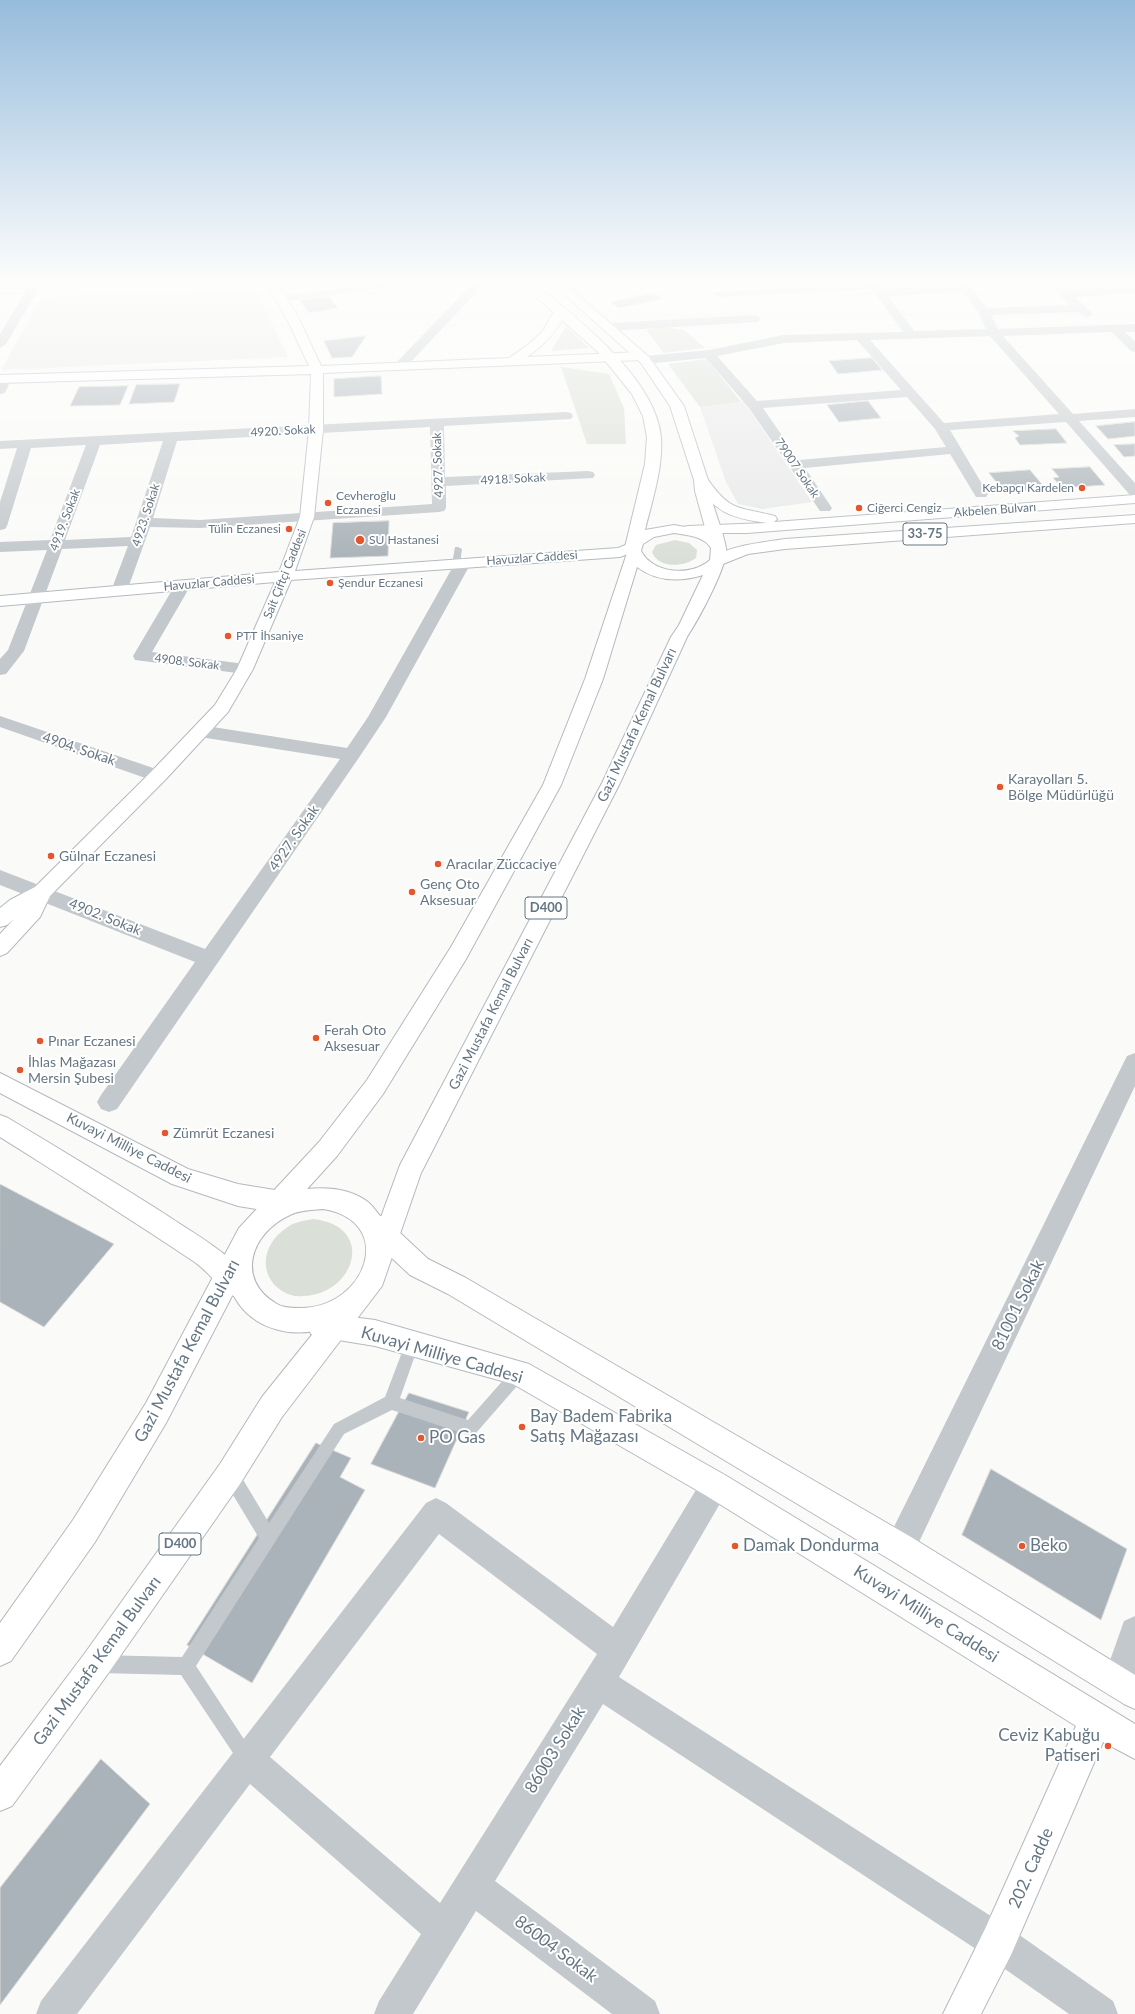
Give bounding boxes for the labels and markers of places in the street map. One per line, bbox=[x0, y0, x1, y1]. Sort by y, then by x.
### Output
place label: Kebapçı Kardelen bbox=[982, 481, 1074, 495]
marker: Kebapçı Kardelen bbox=[1077, 483, 1087, 493]
place label: Cevheroğlu Eczanesi bbox=[336, 489, 396, 517]
marker: Cevheroğlu Eczanesi bbox=[323, 498, 333, 508]
place label: Ciğerci Cengiz bbox=[867, 501, 942, 515]
marker: Ciğerci Cengiz bbox=[854, 503, 864, 513]
place label: Tülin Eczanesi bbox=[208, 522, 281, 536]
marker: Tülin Eczanesi bbox=[284, 524, 294, 534]
place label: SU Hastanesi bbox=[369, 533, 439, 547]
marker: SU Hastanesi bbox=[354, 534, 366, 546]
place label: Şendur Eczanesi bbox=[338, 576, 423, 590]
marker: Şendur Eczanesi bbox=[325, 578, 335, 588]
place label: PTT İhsaniye bbox=[236, 629, 304, 643]
marker: PTT İhsaniye bbox=[223, 631, 233, 641]
place label: Karayolları 5. Bölge Müdürlüğü bbox=[1008, 771, 1114, 804]
marker: Karayolları 5. Bölge Müdürlüğü bbox=[995, 782, 1005, 792]
place label: Gülnar Eczanesi bbox=[59, 848, 156, 864]
marker: Gülnar Eczanesi bbox=[46, 851, 56, 861]
place label: Aracılar Züccaciye bbox=[446, 856, 557, 872]
marker: Aracılar Züccaciye bbox=[433, 859, 443, 869]
place label: Genç Oto Aksesuar bbox=[420, 876, 480, 908]
marker: Genç Oto Aksesuar bbox=[407, 887, 417, 897]
place label: Ferah Oto Aksesuar bbox=[324, 1022, 386, 1054]
place label: Pınar Eczanesi bbox=[48, 1033, 135, 1049]
marker: Ferah Oto Aksesuar bbox=[311, 1033, 321, 1043]
marker: Pınar Eczanesi bbox=[35, 1036, 45, 1046]
place label: İhlas Mağazası Mersin Şubesi bbox=[28, 1054, 116, 1086]
marker: İhlas Mağazası Mersin Şubesi bbox=[15, 1065, 25, 1075]
place label: Zümrüt Eczanesi bbox=[173, 1125, 274, 1141]
marker: Zümrüt Eczanesi bbox=[160, 1128, 170, 1138]
place label: Bay Badem Fabrika Satış Mağazası bbox=[530, 1407, 672, 1447]
marker: Bay Badem Fabrika Satış Mağazası bbox=[517, 1422, 527, 1432]
place label: PO Gas bbox=[429, 1428, 485, 1448]
marker: PO Gas bbox=[416, 1433, 426, 1443]
place label: Damak Dondurma bbox=[743, 1536, 879, 1556]
place label: Beko bbox=[1030, 1536, 1068, 1556]
marker: Damak Dondurma bbox=[730, 1541, 740, 1551]
marker: Beko bbox=[1017, 1541, 1027, 1551]
place label: Ceviz Kabuğu Patiseri bbox=[998, 1726, 1100, 1766]
marker: Ceviz Kabuğu Patiseri bbox=[1103, 1741, 1113, 1751]

